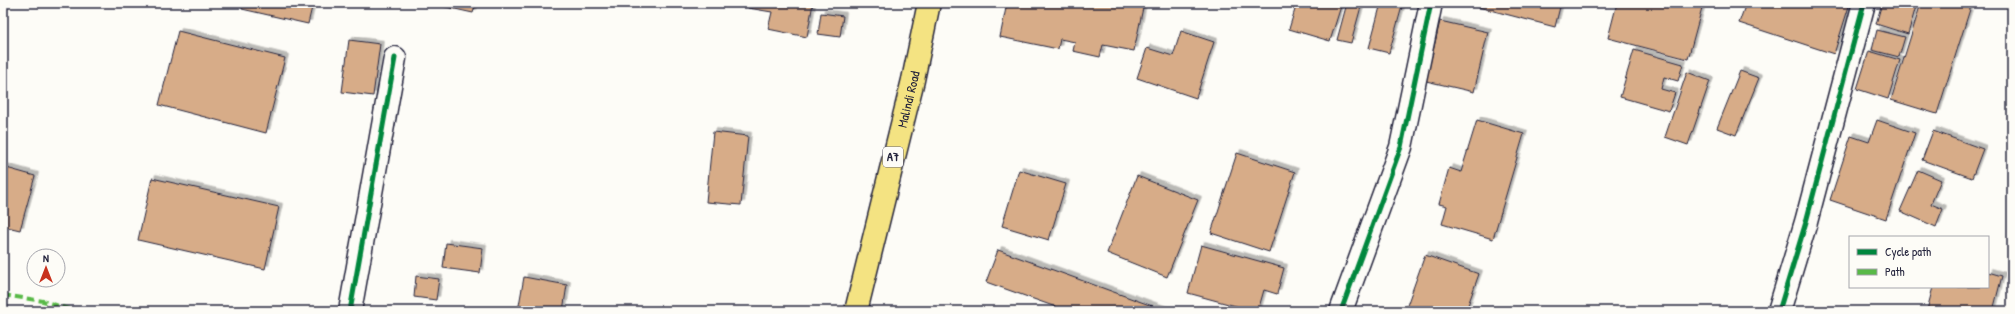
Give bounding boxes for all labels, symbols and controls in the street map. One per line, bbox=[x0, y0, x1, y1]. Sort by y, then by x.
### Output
street label: Malindi Road bbox=[893, 70, 924, 129]
road number: A7 bbox=[883, 147, 903, 167]
legend bbox=[1849, 236, 1989, 288]
text: Cycle path bbox=[1885, 243, 1931, 260]
north arrow bbox=[26, 248, 66, 288]
text: N bbox=[43, 251, 49, 265]
text: Path bbox=[1885, 263, 1905, 280]

